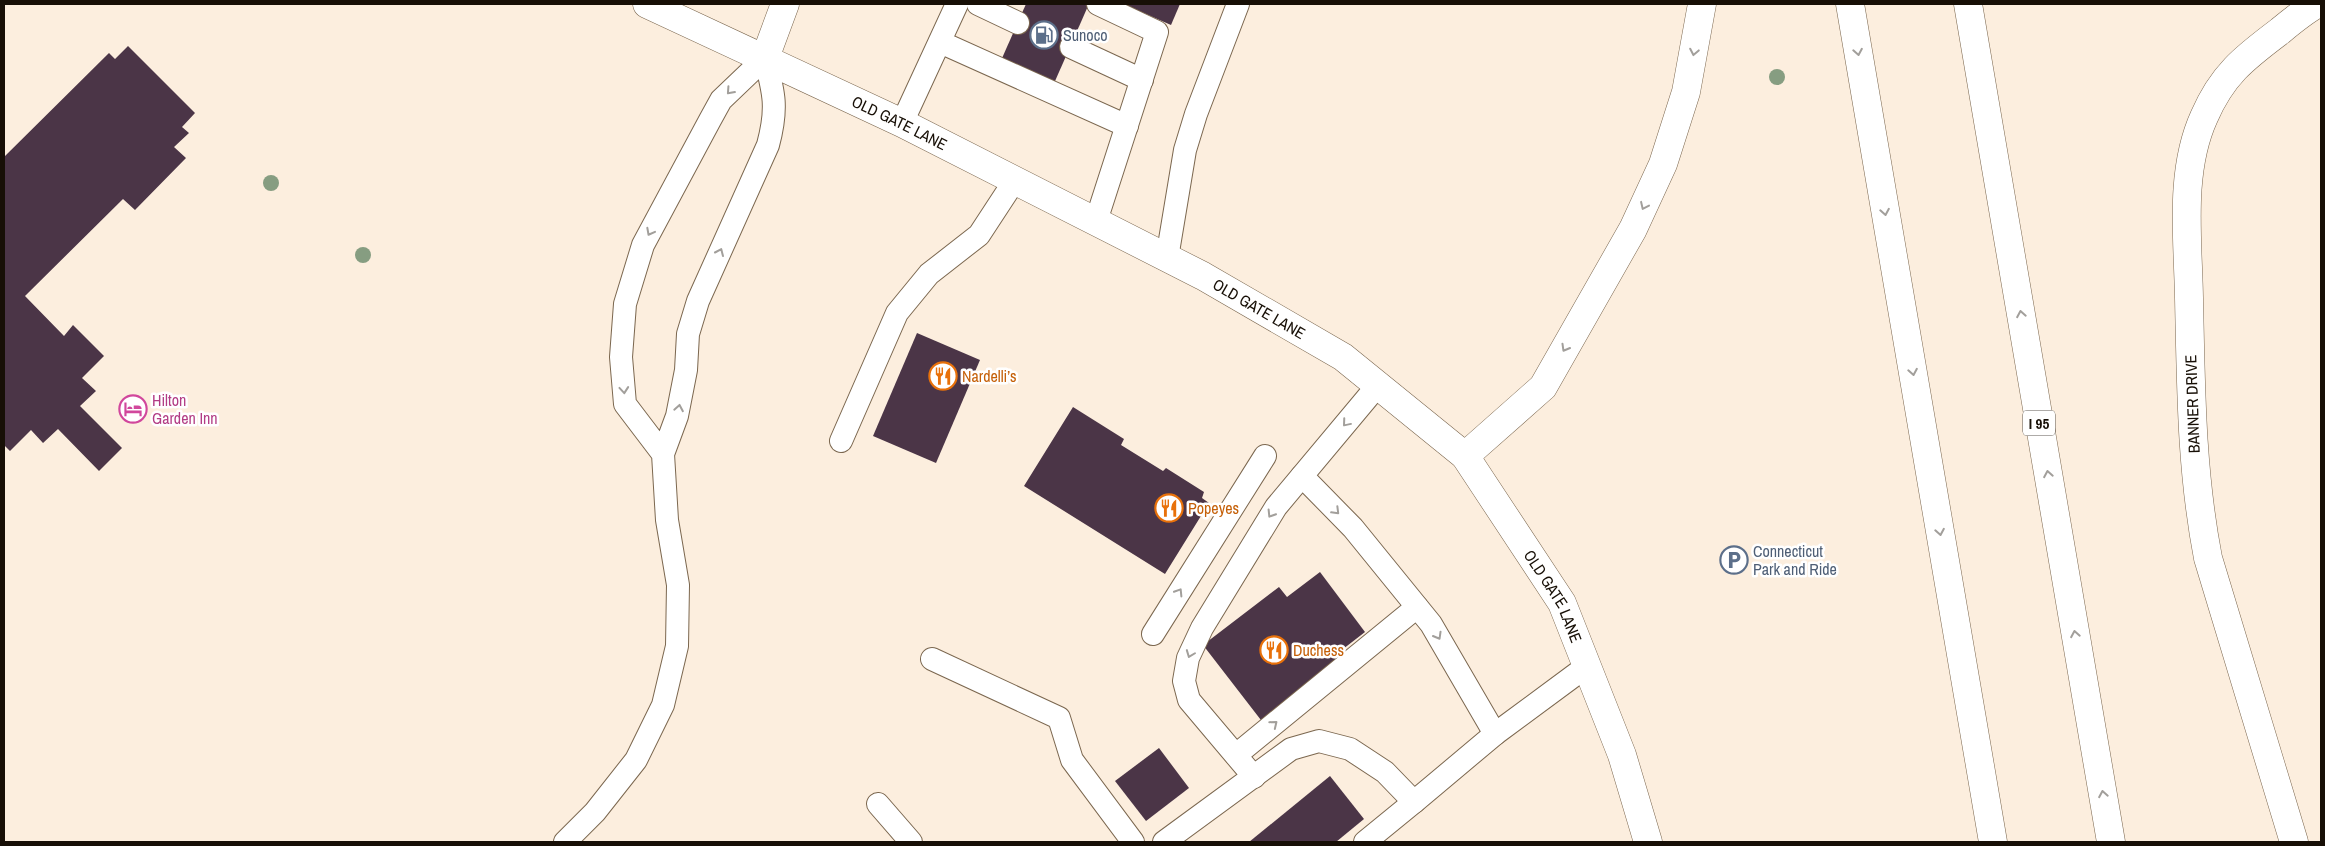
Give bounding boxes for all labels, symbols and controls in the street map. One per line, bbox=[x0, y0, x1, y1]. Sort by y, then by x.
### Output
fuel station icon: Sunoco bbox=[1029, 20, 1059, 50]
place label: Sunoco bbox=[1063, 24, 1108, 46]
one-way arrow bbox=[1689, 47, 1700, 56]
one-way arrow bbox=[1852, 47, 1862, 56]
one-way arrow bbox=[726, 86, 735, 95]
street label: OLD GATE LANE bbox=[848, 90, 951, 155]
one-way arrow bbox=[1639, 201, 1650, 210]
one-way arrow bbox=[1880, 208, 1890, 216]
one-way arrow bbox=[646, 227, 656, 236]
one-way arrow bbox=[713, 248, 724, 257]
street label: OLD GATE LANE bbox=[1209, 273, 1309, 344]
one-way arrow bbox=[2016, 309, 2026, 318]
one-way arrow bbox=[1561, 342, 1571, 351]
street label: BANNER DRIVE bbox=[2179, 354, 2205, 454]
restaurant icon: Nardelli’s bbox=[928, 361, 958, 391]
place label: Nardelli’s bbox=[962, 365, 1016, 387]
one-way arrow bbox=[1907, 368, 1917, 377]
one-way arrow bbox=[618, 386, 629, 394]
place label: Hilton Garden Inn bbox=[152, 389, 218, 429]
hotel icon: Hilton Garden Inn bbox=[118, 394, 148, 424]
one-way arrow bbox=[673, 403, 683, 412]
road number: I 95 bbox=[2023, 410, 2055, 436]
one-way arrow bbox=[1343, 417, 1352, 426]
one-way arrow bbox=[2043, 469, 2053, 478]
restaurant icon: Popeyes bbox=[1154, 493, 1184, 523]
place label: Popeyes bbox=[1188, 497, 1239, 519]
one-way arrow bbox=[1330, 505, 1339, 514]
one-way arrow bbox=[1268, 509, 1278, 518]
one-way arrow bbox=[1934, 529, 1945, 537]
place label: Connecticut Park and Ride bbox=[1753, 540, 1837, 580]
street label: OLD GATE LANE bbox=[1519, 545, 1588, 646]
parking icon: Connecticut Park and Ride bbox=[1719, 545, 1749, 575]
one-way arrow bbox=[1173, 589, 1182, 598]
one-way arrow bbox=[2071, 630, 2081, 638]
one-way arrow bbox=[1432, 631, 1442, 640]
restaurant icon: Duchess bbox=[1259, 635, 1289, 665]
place label: Duchess bbox=[1293, 639, 1344, 661]
one-way arrow bbox=[1186, 649, 1196, 658]
one-way arrow bbox=[1268, 721, 1277, 730]
one-way arrow bbox=[2098, 790, 2108, 799]

